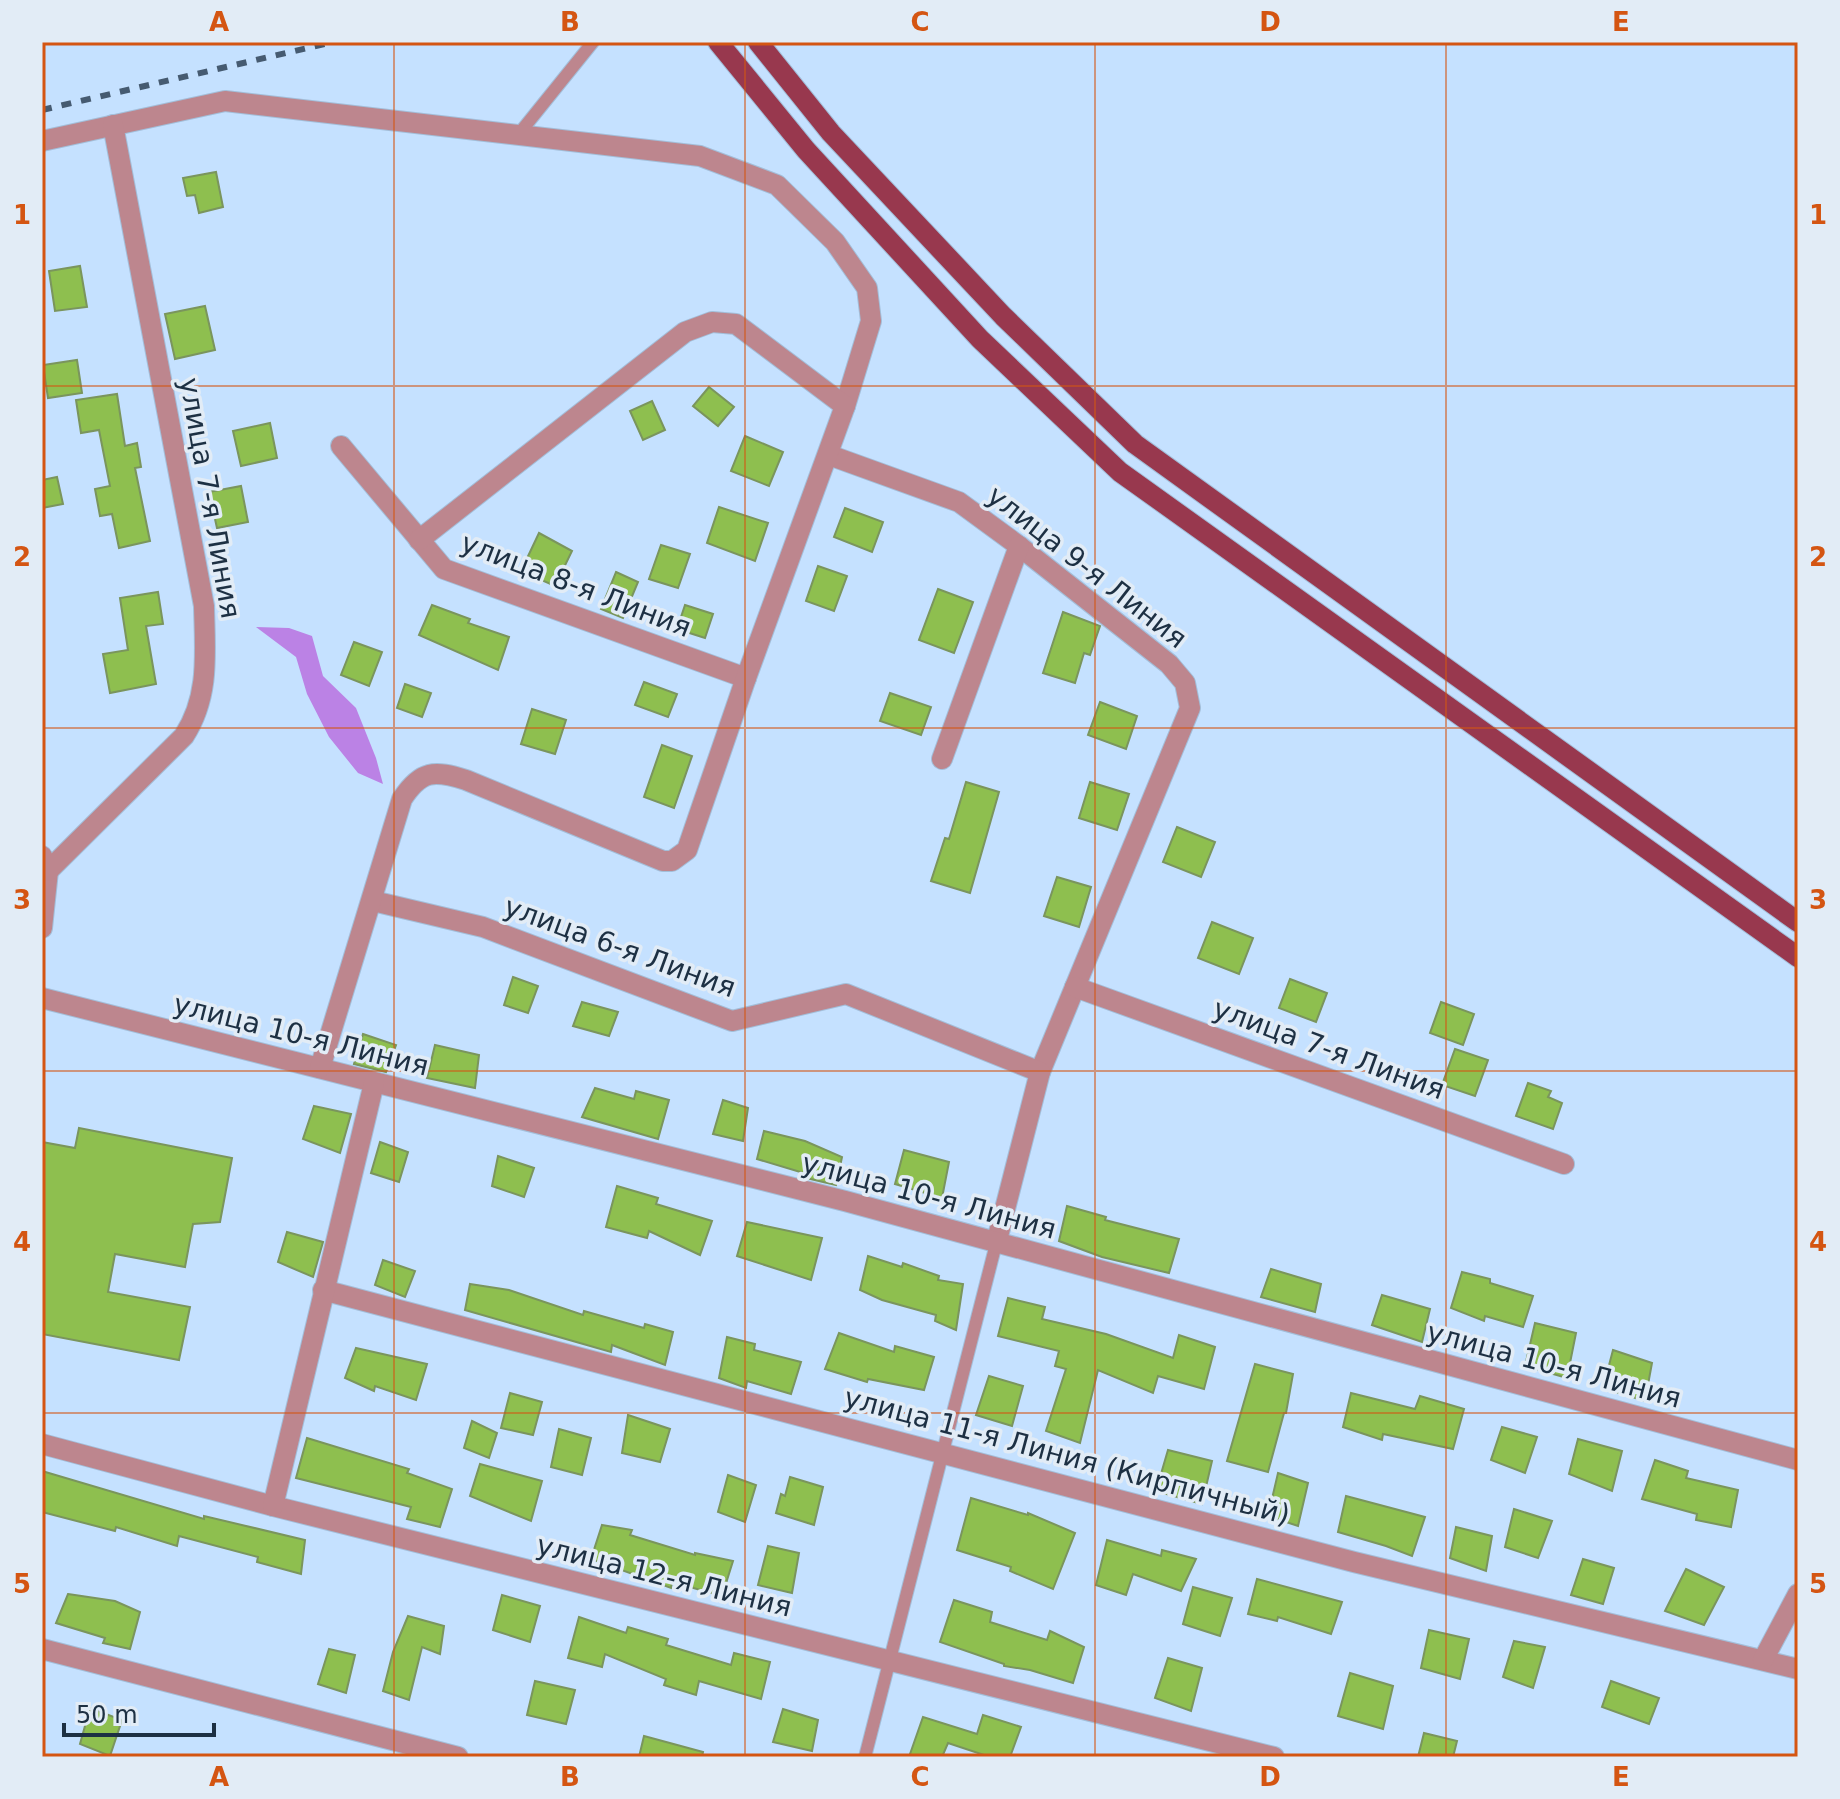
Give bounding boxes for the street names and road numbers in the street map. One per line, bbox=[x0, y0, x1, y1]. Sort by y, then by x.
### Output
street label: улица 7-я Линия bbox=[173, 375, 247, 621]
street label: улица 9-я Линия bbox=[981, 479, 1193, 655]
street label: улица 8-я Линия bbox=[456, 526, 696, 644]
street label: улица 6-я Линия bbox=[500, 890, 740, 1004]
street label: улица 10-я Линия bbox=[170, 987, 432, 1083]
street label: улица 7-я Линия bbox=[1209, 992, 1449, 1106]
street label: улица 10-я Линия bbox=[798, 1146, 1060, 1246]
street label: улица 10-я Линия bbox=[1423, 1315, 1685, 1415]
street label: улица 11-я Линия (Кирпичный) bbox=[841, 1381, 1293, 1531]
street label: улица 12-я Линия bbox=[533, 1528, 795, 1624]

